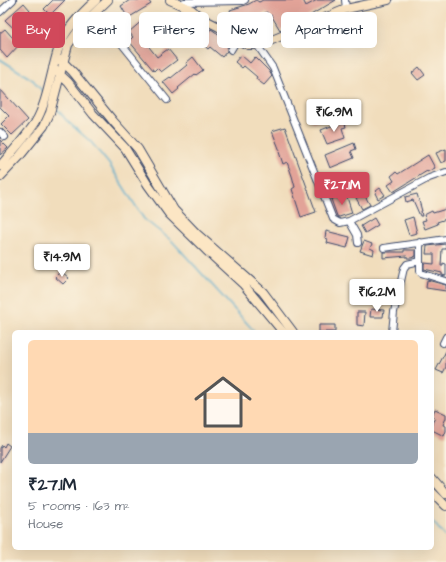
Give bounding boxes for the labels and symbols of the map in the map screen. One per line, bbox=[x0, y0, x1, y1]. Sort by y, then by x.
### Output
pin: ₹16.9M bbox=[301, 99, 367, 133]
pin: ₹27.1M bbox=[309, 172, 375, 206]
pin: ₹14.9M bbox=[29, 244, 95, 278]
pin: ₹16.2M bbox=[344, 279, 410, 313]

